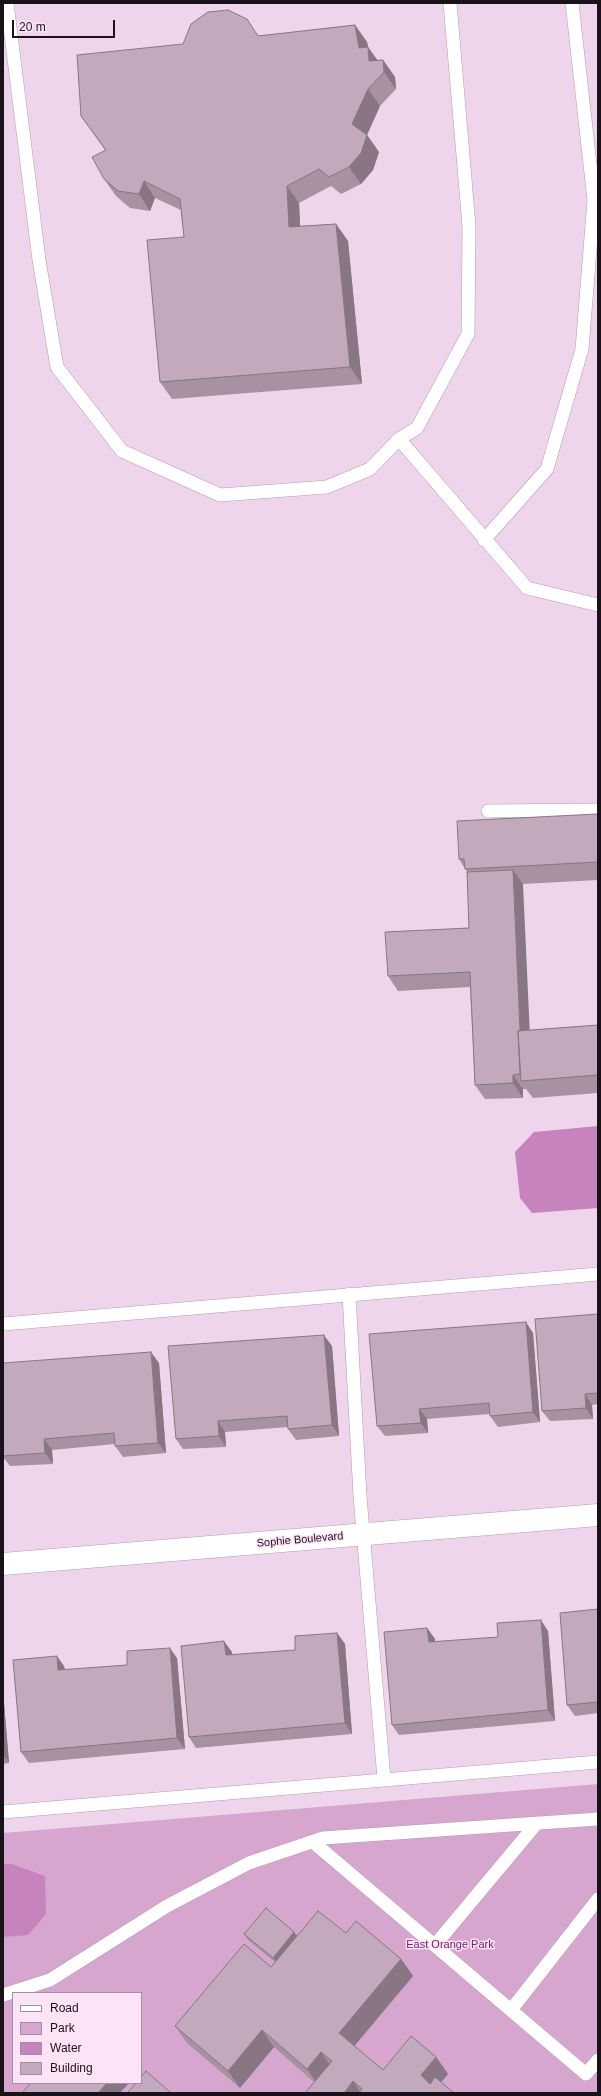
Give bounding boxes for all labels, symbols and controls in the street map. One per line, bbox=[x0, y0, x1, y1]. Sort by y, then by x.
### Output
scale bar bbox=[14, 12, 117, 38]
text: 20 m bbox=[19, 20, 46, 34]
street label: Sophie Boulevard bbox=[256, 1530, 344, 1550]
park label: East Orange Park bbox=[406, 1938, 494, 1952]
legend bbox=[12, 1992, 142, 2084]
text: Road bbox=[50, 2001, 79, 2015]
text: Park bbox=[50, 2021, 75, 2035]
text: Water bbox=[50, 2041, 82, 2055]
text: Building bbox=[50, 2061, 93, 2075]

